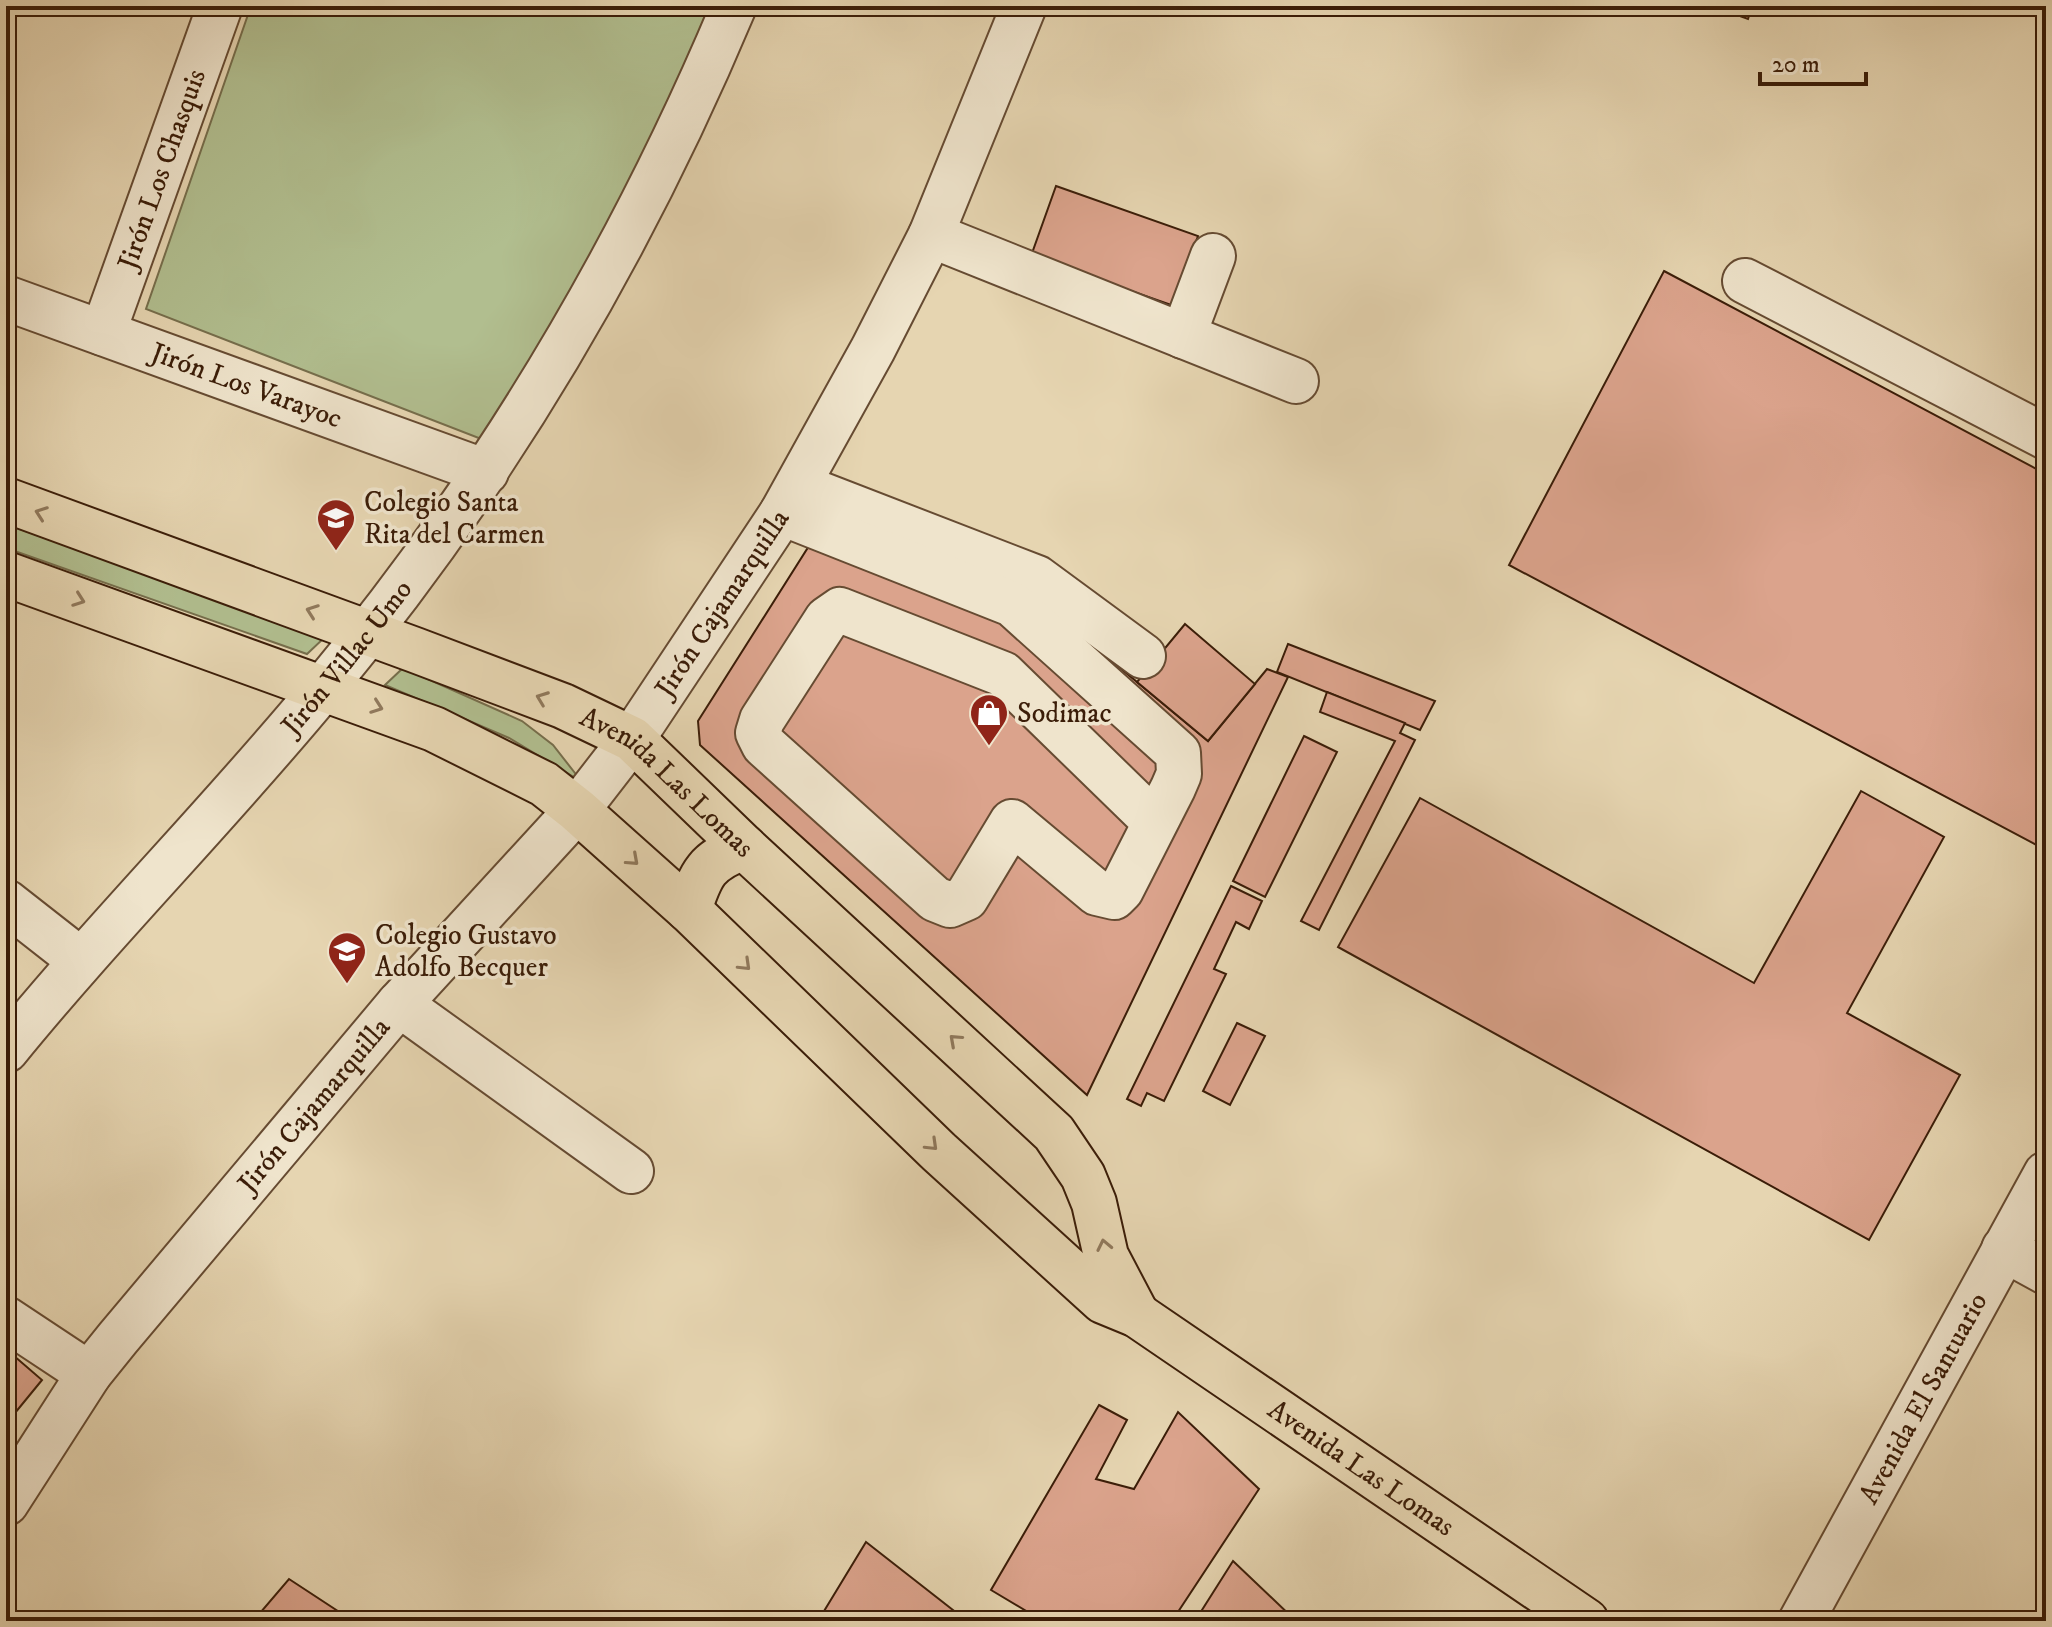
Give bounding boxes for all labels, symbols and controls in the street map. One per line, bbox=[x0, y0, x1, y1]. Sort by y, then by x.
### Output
scale bar bbox=[1760, 36, 1866, 86]
text: 20 m bbox=[1772, 50, 1820, 80]
street label: Jirón Los Chasquis bbox=[109, 64, 214, 277]
street label: Jirón Los Varayoc bbox=[144, 334, 347, 436]
place label: Colegio Santa Rita del Carmen bbox=[364, 485, 545, 552]
school or university icon: Colegio Santa Rita del Carmen bbox=[315, 497, 357, 552]
street label: Jirón Cajamarquilla bbox=[645, 503, 797, 706]
one-way arrow bbox=[35, 506, 49, 522]
street label: Jirón Villac Umo bbox=[272, 573, 420, 745]
one-way arrow bbox=[72, 590, 86, 607]
one-way arrow bbox=[305, 605, 319, 621]
one-way arrow bbox=[536, 691, 550, 708]
shop icon: Sodimac bbox=[968, 692, 1010, 747]
place label: Sodimac bbox=[1017, 696, 1112, 731]
one-way arrow bbox=[369, 697, 383, 714]
street label: Avenida Las Lomas bbox=[574, 699, 761, 865]
one-way arrow bbox=[624, 850, 639, 865]
place label: Colegio Gustavo Adolfo Becquer bbox=[375, 918, 557, 985]
school or university icon: Colegio Gustavo Adolfo Becquer bbox=[326, 930, 368, 985]
one-way arrow bbox=[736, 955, 750, 970]
street label: Jirón Cajamarquilla bbox=[228, 1010, 398, 1202]
one-way arrow bbox=[949, 1036, 964, 1050]
one-way arrow bbox=[923, 1136, 937, 1151]
one-way arrow bbox=[1097, 1238, 1114, 1251]
street label: Avenida El Santuario bbox=[1851, 1286, 1995, 1510]
street label: Avenida Las Lomas bbox=[1261, 1392, 1461, 1544]

